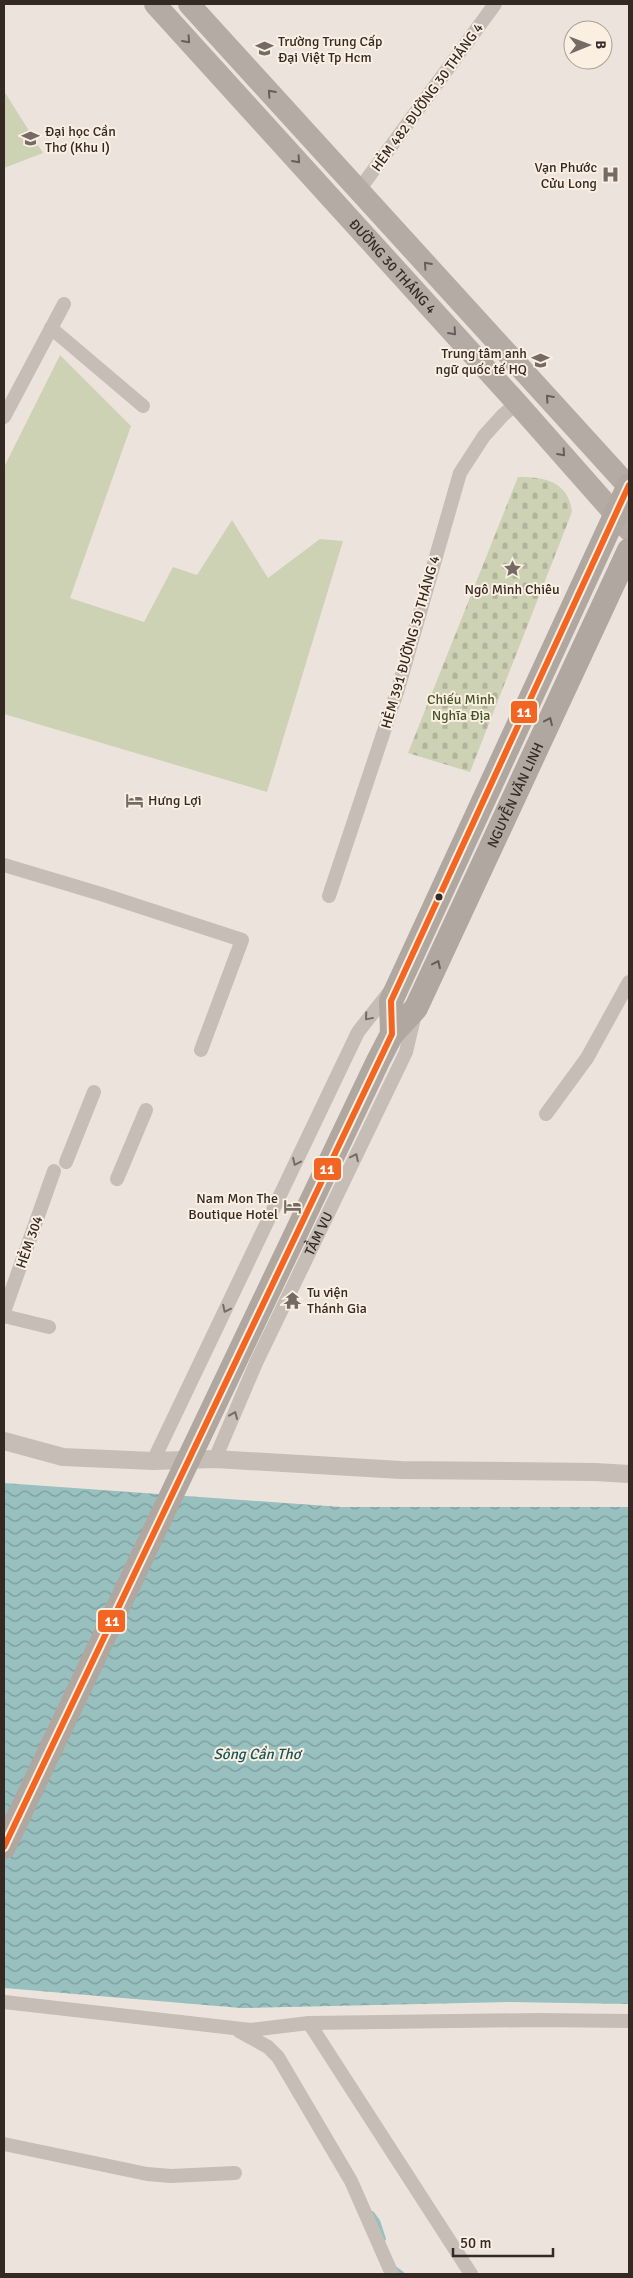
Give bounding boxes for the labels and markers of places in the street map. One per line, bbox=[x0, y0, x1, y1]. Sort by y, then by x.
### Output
place label: Trường Trung Cấp Đại Việt Tp Hcm bbox=[278, 33, 382, 66]
school or university icon: Trường Trung Cấp Đại Việt Tp Hcm bbox=[254, 39, 274, 59]
place label: Đại học Cần Thơ (Khu I) bbox=[45, 123, 116, 156]
school or university icon: Đại học Cần Thơ (Khu I) bbox=[21, 129, 41, 149]
place label: Vạn Phước Cửu Long bbox=[535, 159, 597, 192]
hospital icon: Vạn Phước Cửu Long bbox=[601, 165, 621, 185]
place label: Trung tâm anh ngữ quốc tế HQ bbox=[436, 345, 527, 378]
school or university icon: Trung tâm anh ngữ quốc tế HQ bbox=[531, 351, 551, 371]
place icon: Ngô Minh Chiêu bbox=[502, 559, 522, 579]
place label: Ngô Minh Chiêu bbox=[464, 581, 560, 598]
hotel icon: Hưng Lợi bbox=[124, 790, 144, 810]
place label: Hưng Lợi bbox=[148, 792, 202, 809]
unlabelled marker bbox=[434, 892, 444, 902]
place label: Nam Mon The Boutique Hotel bbox=[188, 1190, 278, 1223]
hotel icon: Nam Mon The Boutique Hotel bbox=[282, 1196, 302, 1216]
place label: Tu viện Thánh Gia bbox=[307, 1284, 367, 1317]
temple icon: Tu viện Thánh Gia bbox=[283, 1290, 303, 1310]

